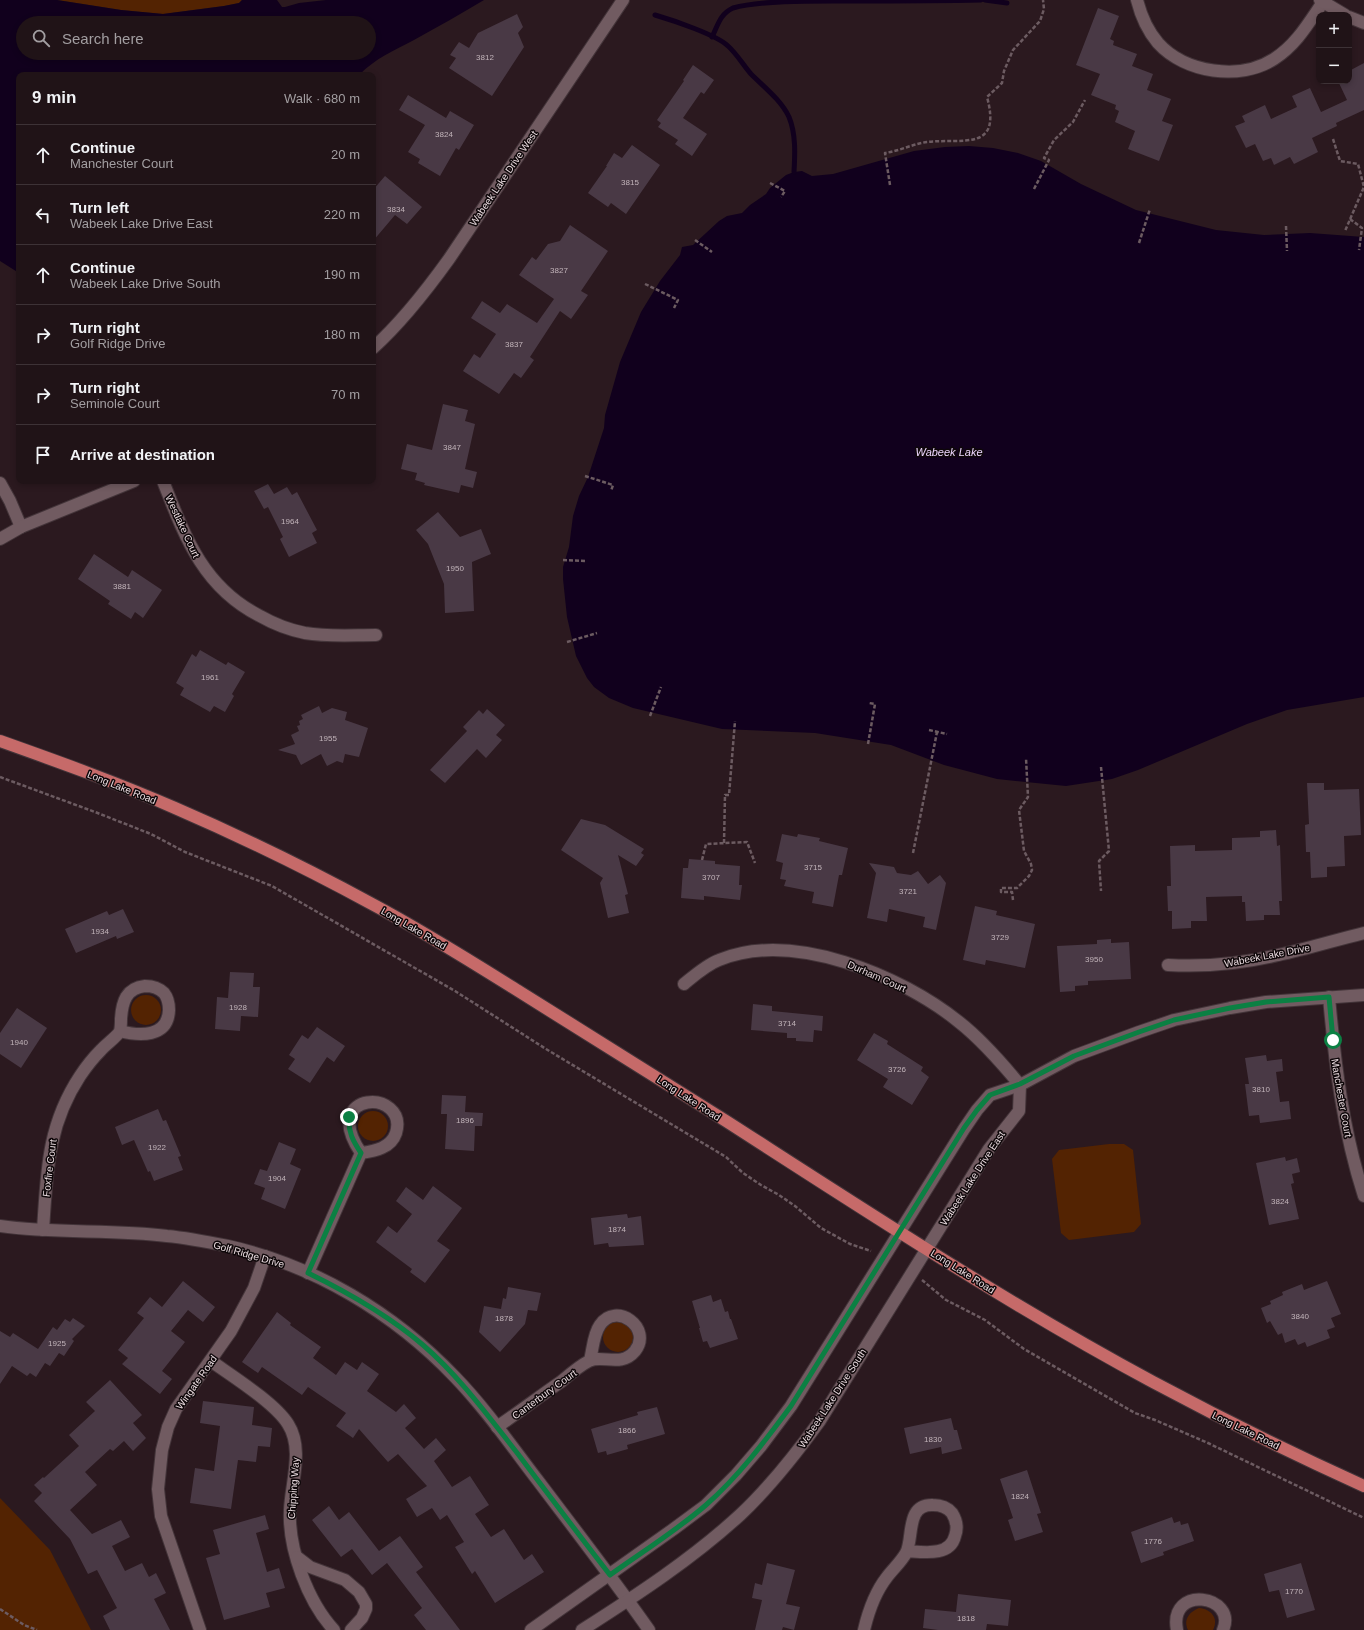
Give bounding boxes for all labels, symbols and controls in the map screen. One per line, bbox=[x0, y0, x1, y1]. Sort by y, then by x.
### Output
map controls bbox=[1316, 12, 1352, 84]
button: + bbox=[1316, 12, 1352, 48]
search box bbox=[16, 16, 376, 60]
icon: search bbox=[30, 27, 52, 49]
text: Search here bbox=[62, 30, 144, 47]
button: − bbox=[1316, 48, 1352, 84]
house number: 3812 bbox=[476, 53, 494, 62]
text: 9 min bbox=[32, 88, 76, 107]
text: Walk · 680 m bbox=[284, 91, 360, 106]
street label: Wabeek Lake Drive West bbox=[467, 128, 539, 228]
house number: 3824 bbox=[435, 130, 453, 139]
text: Continue bbox=[70, 139, 135, 156]
icon: ahead bbox=[32, 144, 54, 166]
text: 20 m bbox=[331, 147, 360, 162]
text: Manchester Court bbox=[70, 156, 173, 171]
house number: 3815 bbox=[621, 178, 639, 187]
text: Turn left bbox=[70, 199, 129, 216]
icon: left bbox=[32, 204, 54, 226]
house number: 3834 bbox=[387, 205, 405, 214]
text: 220 m bbox=[324, 207, 360, 222]
text: Wabeek Lake Drive East bbox=[70, 216, 213, 231]
text: Continue bbox=[70, 259, 135, 276]
icon: ahead bbox=[32, 264, 54, 286]
house number: 3827 bbox=[550, 266, 568, 275]
text: 190 m bbox=[324, 267, 360, 282]
text: Wabeek Lake Drive South bbox=[70, 276, 221, 291]
text: Turn right bbox=[70, 319, 140, 336]
icon: right bbox=[32, 324, 54, 346]
text: 180 m bbox=[324, 327, 360, 342]
text: Golf Ridge Drive bbox=[70, 336, 165, 351]
house number: 3837 bbox=[505, 340, 523, 349]
text: Turn right bbox=[70, 379, 140, 396]
icon: right bbox=[32, 384, 54, 406]
text: 70 m bbox=[331, 387, 360, 402]
text: Seminole Court bbox=[70, 396, 160, 411]
house number: 3847 bbox=[443, 443, 461, 452]
icon: arrive bbox=[32, 444, 54, 466]
text: Arrive at destination bbox=[70, 446, 215, 463]
water label: Wabeek Lake bbox=[915, 446, 983, 458]
street label: Westlake Court bbox=[163, 493, 202, 560]
house number: 1964 bbox=[281, 517, 299, 526]
house number: 1950 bbox=[446, 564, 464, 573]
house number: 3881 bbox=[113, 582, 131, 591]
house number: 1961 bbox=[201, 673, 219, 682]
house number: 1955 bbox=[319, 734, 337, 743]
street label: Long Lake Road bbox=[86, 769, 158, 806]
house number: 3715 bbox=[804, 863, 822, 872]
house number: 3707 bbox=[702, 873, 720, 882]
house number: 3721 bbox=[899, 887, 917, 896]
street label: Long Lake Road bbox=[379, 905, 448, 952]
house number: 1934 bbox=[91, 927, 109, 936]
house number: 3729 bbox=[991, 933, 1009, 942]
street label: Wabeek Lake Drive bbox=[1223, 942, 1311, 969]
house number: 3950 bbox=[1085, 955, 1103, 964]
street label: Durham Court bbox=[846, 959, 908, 994]
house number: 1928 bbox=[229, 1003, 247, 1012]
house number: 3714 bbox=[778, 1019, 796, 1028]
route start bbox=[1324, 1031, 1342, 1049]
house number: 1940 bbox=[10, 1038, 28, 1047]
street label: Manchester Court bbox=[1329, 1058, 1354, 1138]
house number: 3726 bbox=[888, 1065, 906, 1074]
street label: Long Lake Road bbox=[655, 1074, 723, 1123]
house number: 3810 bbox=[1252, 1085, 1270, 1094]
route end bbox=[340, 1108, 358, 1126]
house number: 1896 bbox=[456, 1116, 474, 1125]
street label: Wabeek Lake Drive East bbox=[938, 1129, 1007, 1227]
street label: Foxfire Court bbox=[41, 1138, 59, 1197]
house number: 1922 bbox=[148, 1143, 166, 1152]
house number: 1904 bbox=[268, 1174, 286, 1183]
house number: 3824 bbox=[1271, 1197, 1289, 1206]
house number: 1874 bbox=[608, 1225, 626, 1234]
street label: Golf Ridge Drive bbox=[212, 1239, 286, 1270]
street label: Long Lake Road bbox=[929, 1247, 997, 1296]
house number: 3840 bbox=[1291, 1312, 1309, 1321]
house number: 1878 bbox=[495, 1314, 513, 1323]
house number: 1925 bbox=[48, 1339, 66, 1348]
street label: Wabeek Lake Drive South bbox=[796, 1347, 869, 1450]
street label: Wingate Road bbox=[174, 1353, 219, 1411]
street label: Canterbury Court bbox=[510, 1367, 579, 1421]
street label: Long Lake Road bbox=[1210, 1409, 1281, 1451]
house number: 1866 bbox=[618, 1426, 636, 1435]
house number: 1830 bbox=[924, 1435, 942, 1444]
street label: Chipping Way bbox=[286, 1457, 301, 1519]
house number: 1824 bbox=[1011, 1492, 1029, 1501]
house number: 1776 bbox=[1144, 1537, 1162, 1546]
house number: 1770 bbox=[1285, 1587, 1303, 1596]
house number: 1818 bbox=[957, 1614, 975, 1623]

